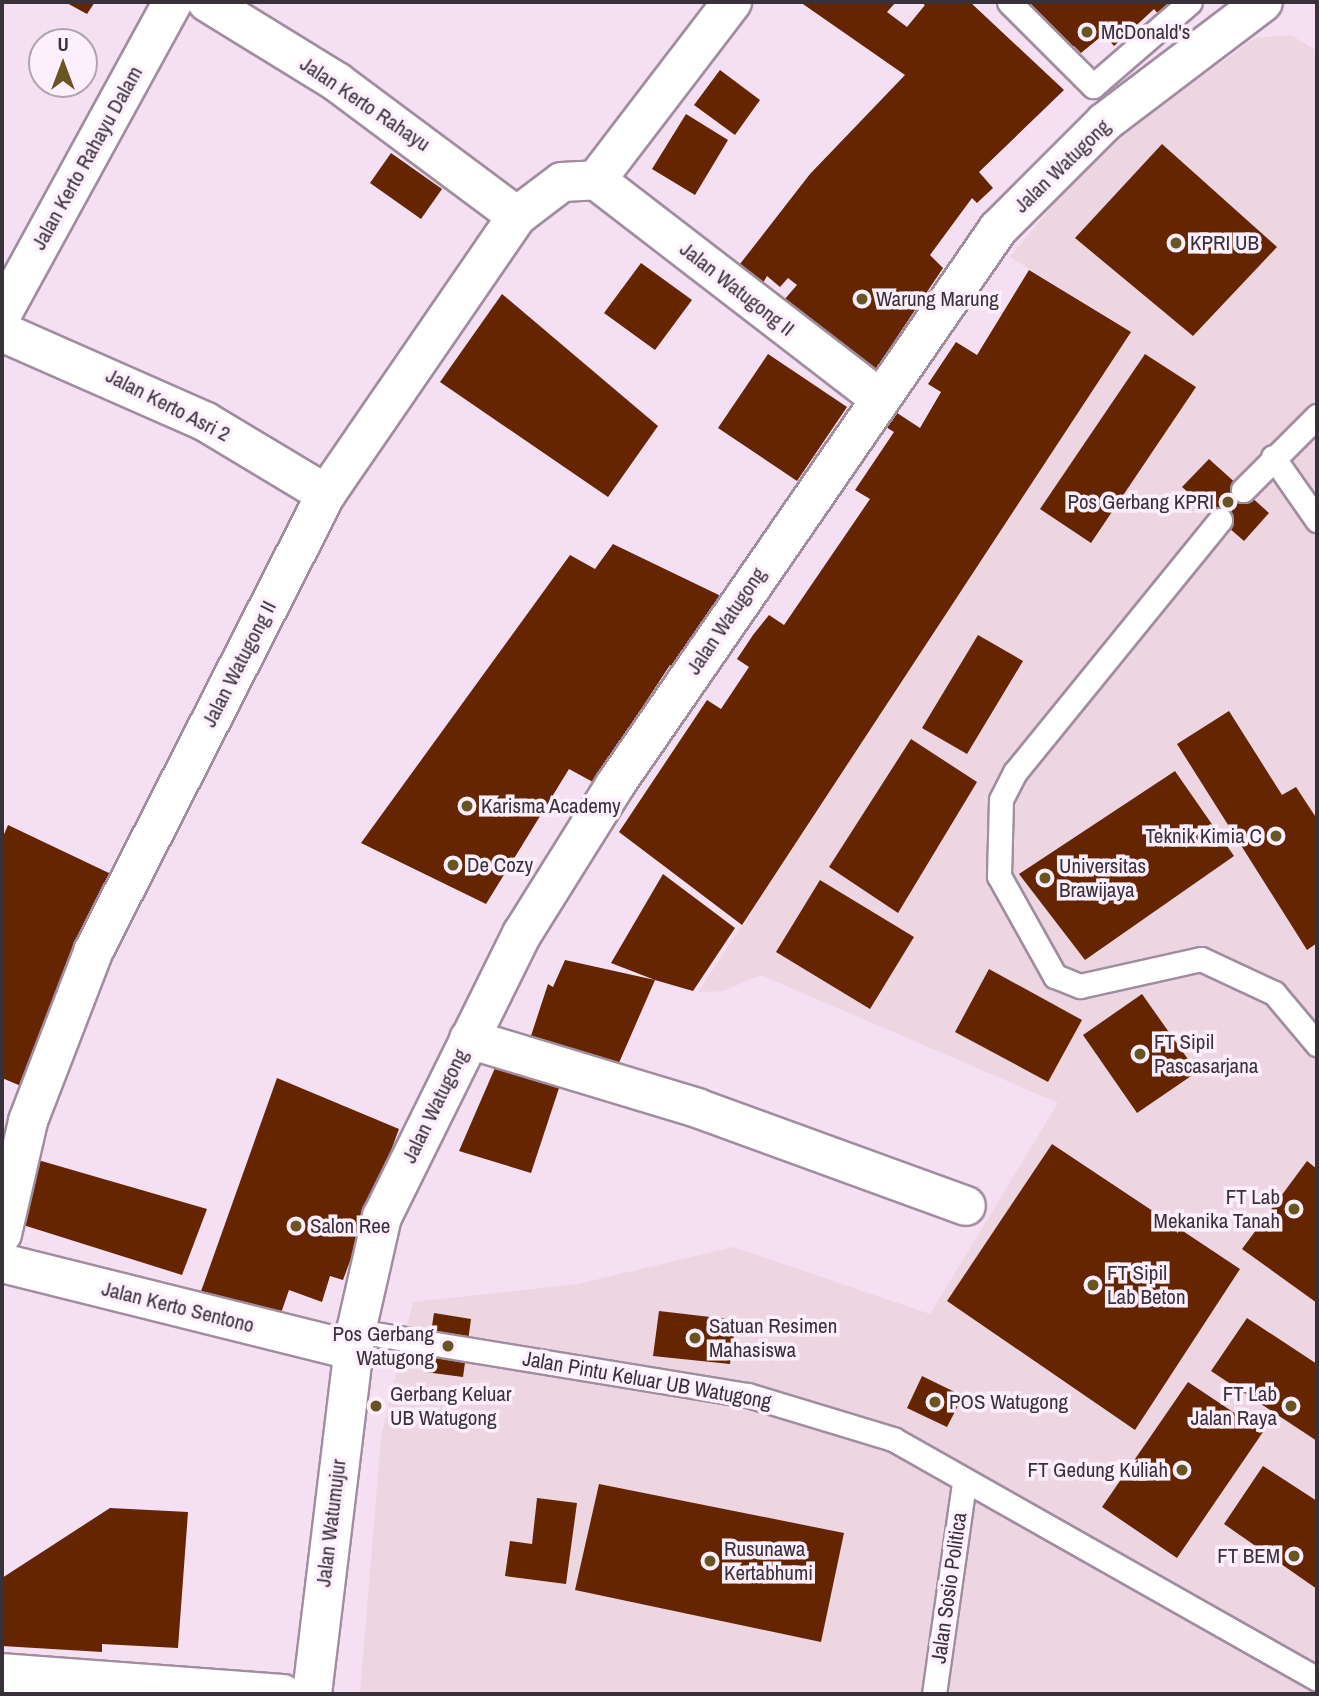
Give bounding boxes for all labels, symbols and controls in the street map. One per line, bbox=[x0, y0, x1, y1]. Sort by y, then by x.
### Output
place label: McDonald's bbox=[1101, 19, 1190, 45]
marker: McDonald's bbox=[1079, 24, 1095, 40]
north arrow bbox=[28, 28, 98, 98]
text: U bbox=[57, 31, 69, 57]
street label: Jalan Kerto Rahayu bbox=[295, 51, 435, 157]
street label: Jalan Kerto Rahayu Dalam bbox=[26, 62, 148, 254]
street label: Jalan Watugong bbox=[1009, 114, 1115, 218]
place label: KPRI UB bbox=[1190, 230, 1259, 256]
marker: KPRI UB bbox=[1168, 235, 1184, 251]
street label: Jalan Watugong II bbox=[675, 237, 799, 341]
place label: Warung Marung bbox=[876, 286, 999, 312]
marker: Warung Marung bbox=[854, 291, 870, 307]
street label: Jalan Kerto Asri 2 bbox=[101, 363, 235, 447]
place label: Pos Gerbang KPRI bbox=[1068, 489, 1214, 515]
marker: Pos Gerbang KPRI bbox=[1220, 494, 1236, 510]
street label: Jalan Watugong bbox=[681, 563, 771, 679]
street label: Jalan Watugong II bbox=[196, 597, 282, 731]
place label: Karisma Academy bbox=[481, 793, 622, 819]
marker: Karisma Academy bbox=[459, 798, 475, 814]
place label: Teknik Kimia C bbox=[1145, 823, 1262, 849]
marker: Teknik Kimia C bbox=[1268, 828, 1284, 844]
place label: De Cozy bbox=[467, 852, 533, 878]
place label: Universitas Brawijaya bbox=[1059, 853, 1146, 903]
marker: De Cozy bbox=[445, 857, 461, 873]
marker: Universitas Brawijaya bbox=[1037, 870, 1053, 886]
place label: FT Sipil Pascasarjana bbox=[1154, 1029, 1258, 1079]
street label: Jalan Watugong bbox=[397, 1045, 473, 1167]
marker: FT Sipil Pascasarjana bbox=[1132, 1046, 1148, 1062]
place label: FT Lab Mekanika Tanah bbox=[1153, 1184, 1280, 1234]
marker: FT Lab Mekanika Tanah bbox=[1286, 1201, 1302, 1217]
place label: Salon Ree bbox=[310, 1213, 390, 1239]
marker: Salon Ree bbox=[288, 1218, 304, 1234]
place label: FT Sipil Lab Beton bbox=[1107, 1260, 1186, 1310]
street label: Jalan Kerto Sentono bbox=[99, 1276, 257, 1338]
marker: FT Sipil Lab Beton bbox=[1085, 1277, 1101, 1293]
place label: Satuan Resimen Mahasiswa bbox=[709, 1313, 837, 1363]
place label: Pos Gerbang Watugong bbox=[333, 1321, 434, 1371]
marker: Satuan Resimen Mahasiswa bbox=[687, 1330, 703, 1346]
marker: Pos Gerbang Watugong bbox=[440, 1338, 456, 1354]
street label: Jalan Pintu Keluar UB Watugong bbox=[521, 1346, 773, 1414]
place label: Gerbang Keluar UB Watugong bbox=[390, 1381, 512, 1431]
place label: FT Lab Jalan Raya bbox=[1191, 1381, 1277, 1431]
place label: POS Watugong bbox=[949, 1389, 1068, 1415]
marker: POS Watugong bbox=[927, 1394, 943, 1410]
marker: Gerbang Keluar UB Watugong bbox=[368, 1398, 384, 1414]
marker: FT Lab Jalan Raya bbox=[1283, 1398, 1299, 1414]
place label: FT Gedung Kuliah bbox=[1027, 1457, 1168, 1483]
street label: Jalan Watumujur bbox=[311, 1458, 351, 1588]
marker: FT Gedung Kuliah bbox=[1174, 1462, 1190, 1478]
street label: Jalan Sosio Politica bbox=[926, 1511, 972, 1665]
place label: Rusunawa Kertabhumi bbox=[724, 1536, 813, 1586]
place label: FT BEM bbox=[1217, 1543, 1280, 1569]
marker: FT BEM bbox=[1286, 1548, 1302, 1564]
marker: Rusunawa Kertabhumi bbox=[702, 1553, 718, 1569]

